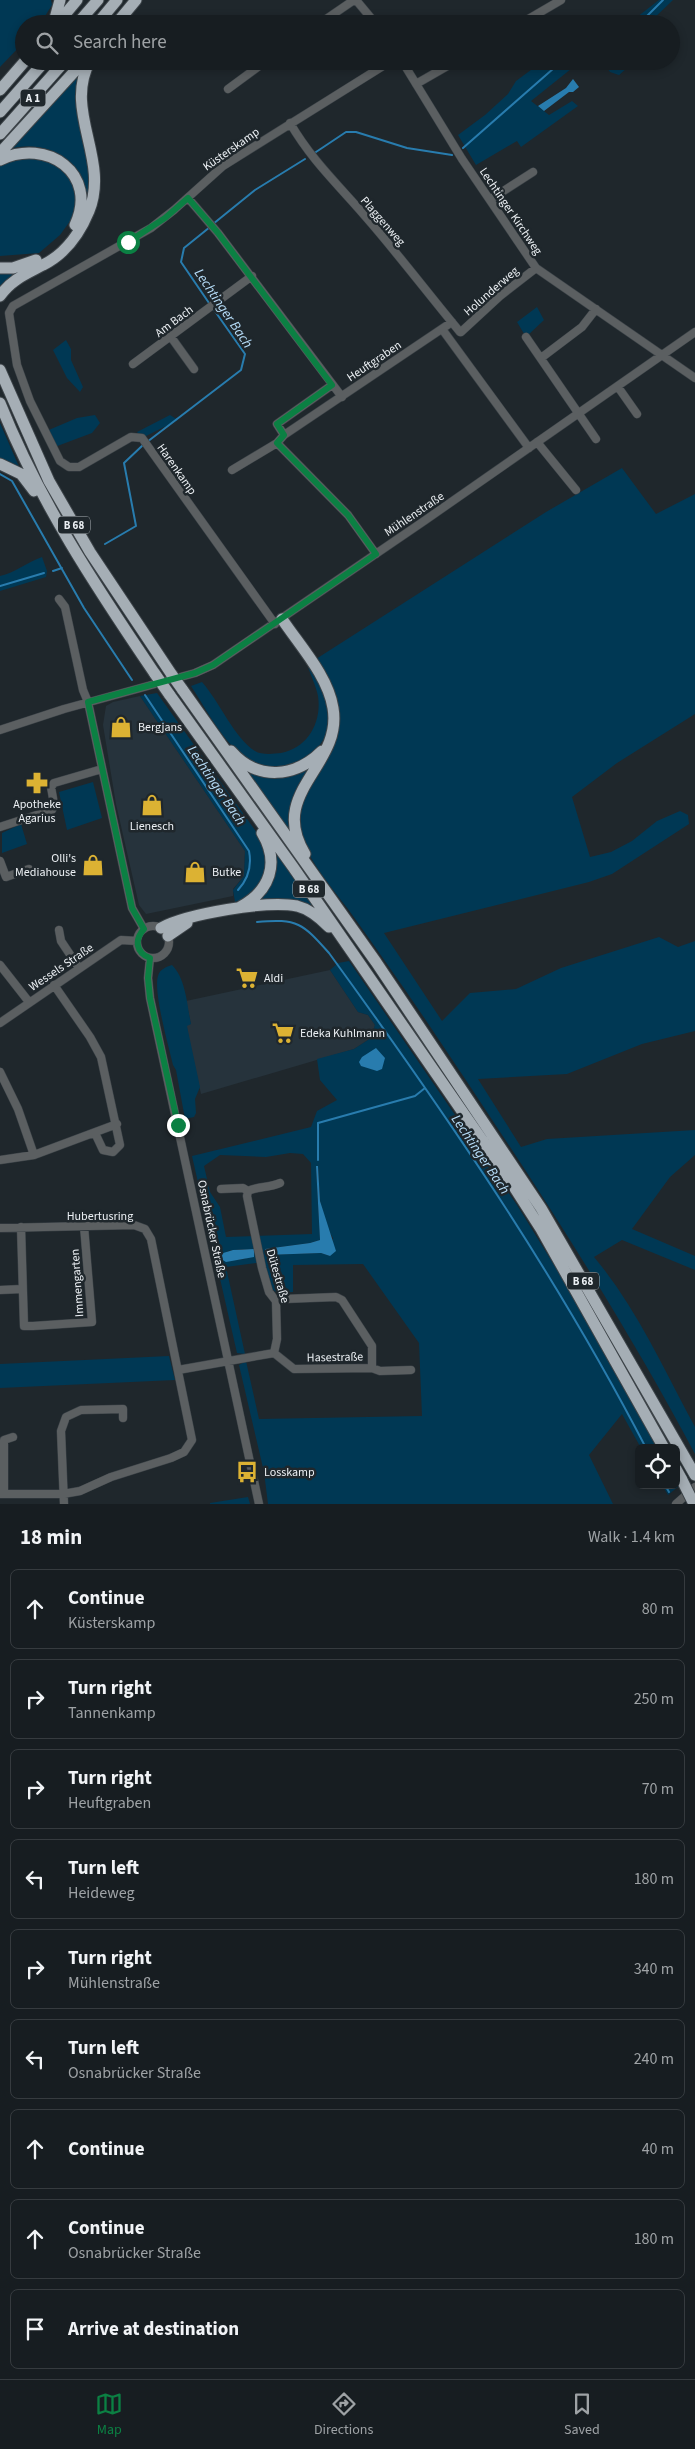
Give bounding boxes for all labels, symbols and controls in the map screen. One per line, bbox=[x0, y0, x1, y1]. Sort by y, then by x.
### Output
search box bbox=[15, 15, 680, 70]
icon: search bbox=[33, 29, 61, 57]
text: Search here bbox=[73, 29, 167, 56]
road number: A 1 bbox=[20, 90, 46, 106]
street label: Küsterskamp bbox=[200, 123, 263, 175]
street label: Lechtinger Kirchweg bbox=[475, 164, 546, 258]
street label: Plaggenweg bbox=[356, 193, 409, 250]
route start bbox=[117, 231, 140, 254]
street label: Holunderweg bbox=[460, 263, 523, 320]
water label: Lechtinger Bach bbox=[189, 265, 257, 352]
street label: Am Bach bbox=[152, 301, 197, 341]
street label: Heuftgraben bbox=[344, 337, 405, 386]
street label: Harenkamp bbox=[153, 440, 201, 499]
street label: Mühlenstraße bbox=[381, 488, 448, 541]
road number: B 68 bbox=[58, 516, 90, 534]
shop icon: Bergjans bbox=[108, 714, 134, 740]
place label: Bergjans bbox=[138, 719, 182, 736]
water label: Lechtinger Bach bbox=[182, 742, 250, 829]
pharmacy icon: Apotheke Agarius bbox=[24, 770, 50, 796]
shop icon: Lienesch bbox=[139, 792, 165, 818]
place label: Apotheke Agarius bbox=[13, 796, 61, 827]
place label: Lienesch bbox=[130, 818, 174, 835]
place label: Olli's Mediahouse bbox=[15, 850, 76, 881]
shop icon: Olli's Mediahouse bbox=[80, 852, 106, 878]
shop icon: Butke bbox=[182, 859, 208, 885]
place label: Butke bbox=[212, 864, 241, 881]
road number: B 68 bbox=[293, 881, 325, 898]
street label: Wessels Straße bbox=[25, 939, 97, 995]
supermarket icon: Aldi bbox=[234, 965, 260, 991]
place label: Aldi bbox=[264, 970, 283, 987]
supermarket icon: Edeka Kuhlmann bbox=[270, 1020, 296, 1046]
place label: Edeka Kuhlmann bbox=[300, 1025, 385, 1042]
water label: Lechtinger Bach bbox=[446, 1111, 514, 1198]
route end bbox=[167, 1114, 190, 1137]
street label: Osnabrücker Straße bbox=[193, 1179, 230, 1280]
street label: Hubertusring bbox=[67, 1208, 133, 1225]
street label: Dütestraße bbox=[262, 1247, 293, 1305]
street label: Immengarten bbox=[67, 1248, 88, 1317]
road number: B 68 bbox=[567, 1272, 599, 1290]
street label: Hasestraße bbox=[307, 1349, 363, 1366]
map controls bbox=[635, 1444, 680, 1489]
button: locate bbox=[635, 1444, 680, 1489]
bus stop icon: Losskamp bbox=[234, 1459, 260, 1485]
place label: Losskamp bbox=[264, 1464, 315, 1481]
text: 18 min bbox=[20, 1522, 82, 1552]
text: Walk · 1.4 km bbox=[588, 1526, 675, 1548]
text: Continue bbox=[68, 1585, 145, 1612]
icon: ahead bbox=[21, 1595, 49, 1623]
text: 80 m bbox=[642, 1598, 674, 1620]
text: Küsterskamp bbox=[68, 1612, 155, 1634]
text: Turn right bbox=[68, 1675, 152, 1702]
icon: right bbox=[21, 1685, 49, 1713]
text: 250 m bbox=[634, 1688, 674, 1710]
text: Tannenkamp bbox=[68, 1702, 156, 1724]
text: Turn right bbox=[68, 1765, 152, 1792]
icon: right bbox=[21, 1775, 49, 1803]
text: 70 m bbox=[642, 1778, 674, 1800]
text: Heuftgraben bbox=[68, 1792, 151, 1814]
text: Turn left bbox=[68, 1855, 139, 1882]
icon: left bbox=[21, 1865, 49, 1893]
text: 180 m bbox=[634, 1868, 674, 1890]
text: Heideweg bbox=[68, 1882, 135, 1904]
text: Turn right bbox=[68, 1945, 152, 1972]
icon: right bbox=[21, 1955, 49, 1983]
text: 340 m bbox=[634, 1958, 674, 1980]
text: Mühlenstraße bbox=[68, 1972, 160, 1994]
text: Turn left bbox=[68, 2035, 139, 2062]
icon: left bbox=[21, 2045, 49, 2073]
text: 240 m bbox=[634, 2048, 674, 2070]
text: Osnabrücker Straße bbox=[68, 2062, 201, 2084]
icon: ahead bbox=[21, 2135, 49, 2163]
text: Continue bbox=[68, 2136, 145, 2163]
text: 40 m bbox=[642, 2138, 674, 2160]
text: Continue bbox=[68, 2215, 145, 2242]
icon: ahead bbox=[21, 2225, 49, 2253]
text: 180 m bbox=[634, 2228, 674, 2250]
text: Osnabrücker Straße bbox=[68, 2242, 201, 2264]
icon: arrive bbox=[21, 2315, 49, 2343]
text: Arrive at destination bbox=[68, 2316, 239, 2343]
tab: Map bbox=[95, 2390, 123, 2440]
tab: Directions bbox=[314, 2390, 373, 2440]
tab: Saved bbox=[564, 2390, 600, 2440]

